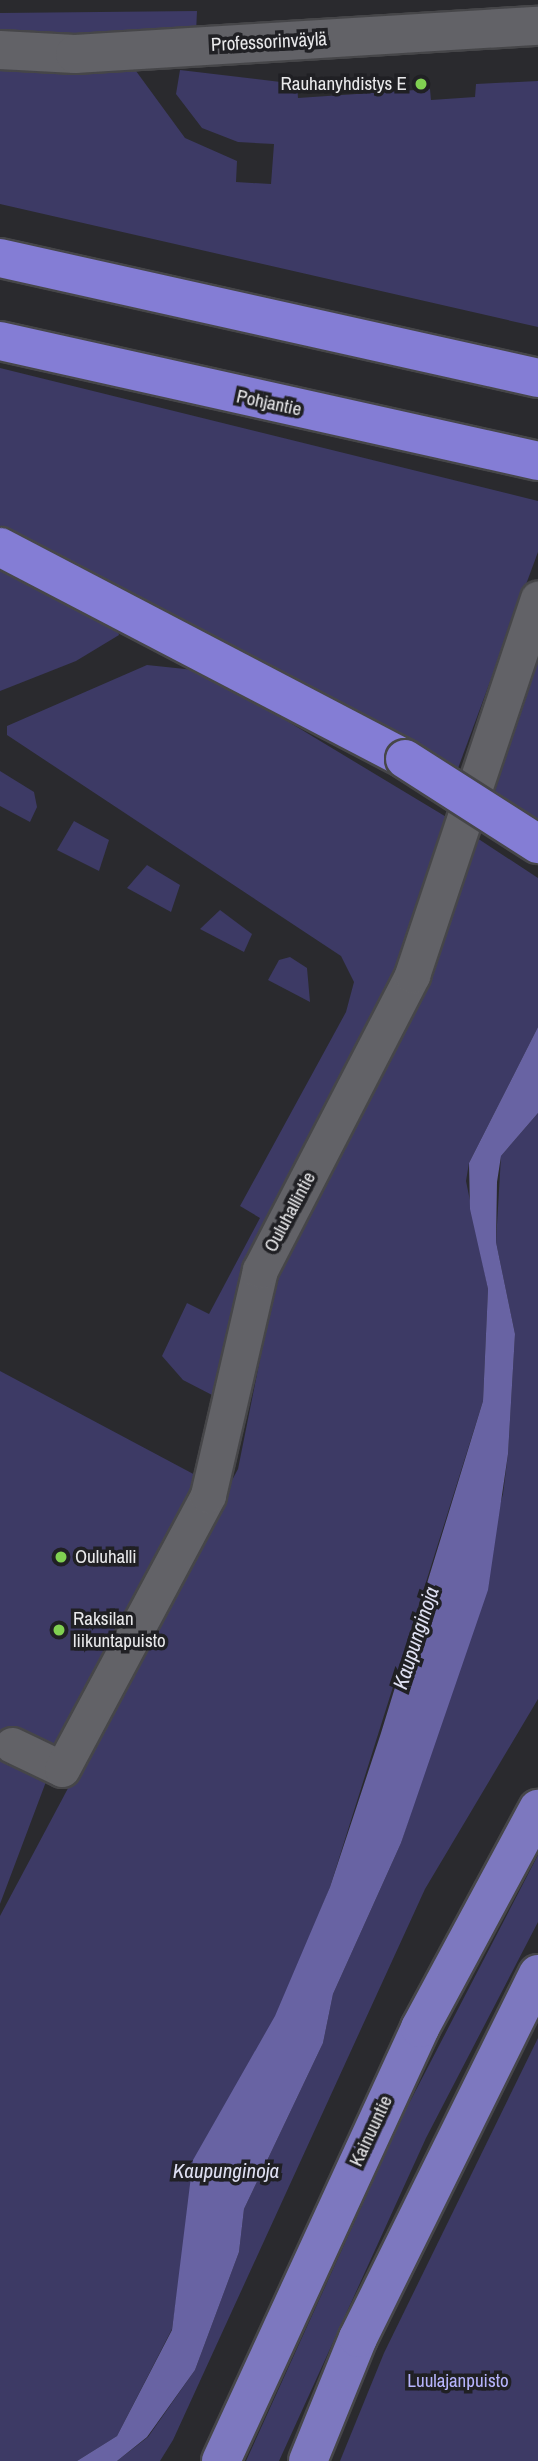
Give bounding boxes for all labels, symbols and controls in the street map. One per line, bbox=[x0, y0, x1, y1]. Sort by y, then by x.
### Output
street label: Professorinväylä bbox=[210, 28, 328, 56]
place label: Rauhanyhdistys E bbox=[281, 73, 407, 95]
marker: Rauhanyhdistys E bbox=[413, 76, 429, 92]
street label: Pohjantie bbox=[234, 385, 304, 421]
street label: Ouluhallintie bbox=[259, 1168, 321, 1256]
place label: Ouluhalli bbox=[75, 1546, 136, 1568]
marker: Ouluhalli bbox=[53, 1549, 69, 1565]
water label: Kaupunginoja bbox=[388, 1584, 444, 1692]
place label: Raksilan liikuntapuisto bbox=[73, 1608, 166, 1652]
marker: Raksilan liikuntapuisto bbox=[51, 1622, 67, 1638]
street label: Kainuuntie bbox=[345, 2092, 397, 2170]
water label: Kaupunginoja bbox=[173, 2158, 279, 2184]
park label: Luulajanpuisto bbox=[407, 2370, 509, 2392]

